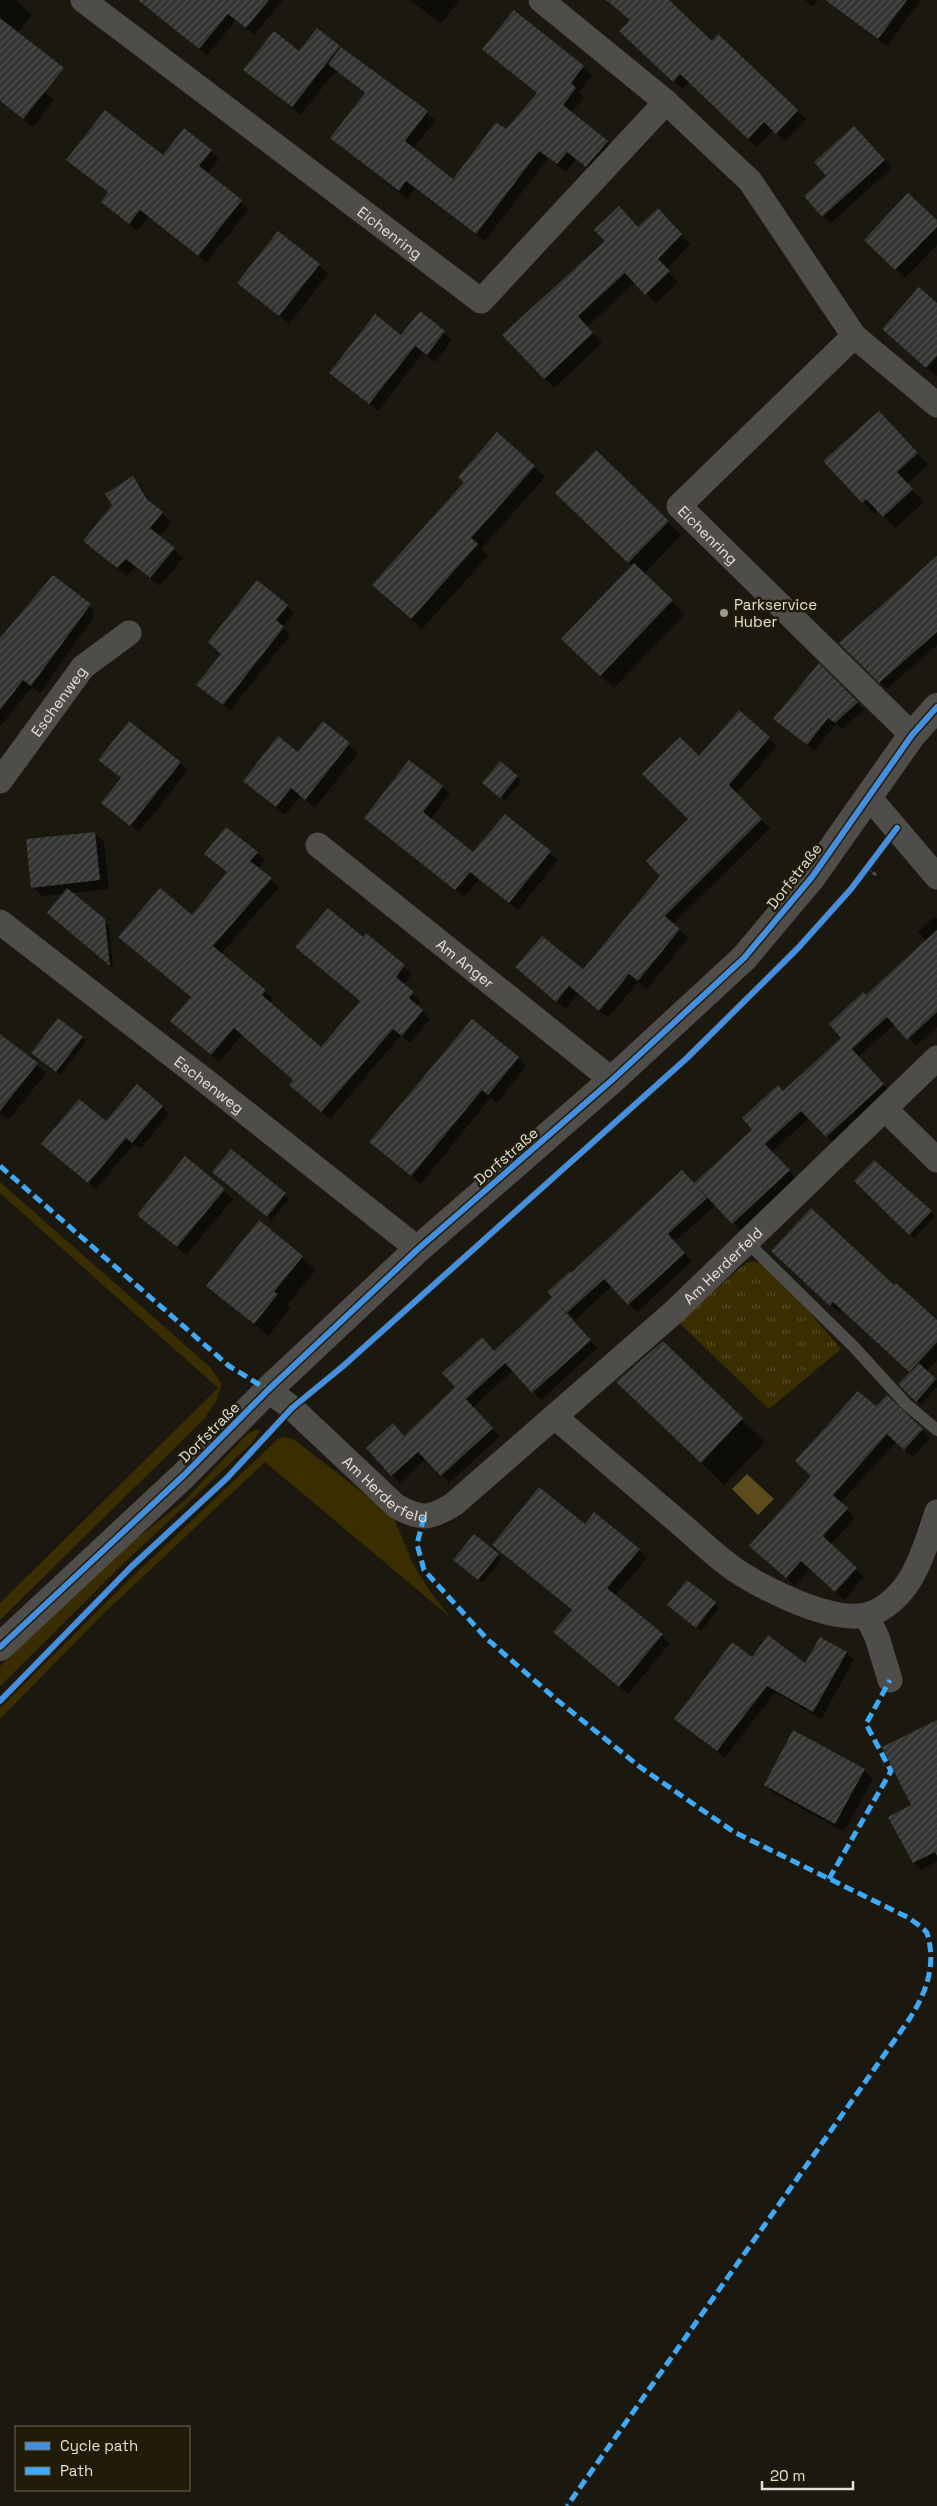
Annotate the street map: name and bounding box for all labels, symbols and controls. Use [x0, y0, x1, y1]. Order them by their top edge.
street label: Eichenring [354, 202, 426, 263]
street label: Eichenring [674, 501, 742, 568]
place label: Parkservice Huber [734, 595, 817, 631]
marker: Parkservice Huber [718, 607, 730, 619]
street label: Eschenweg [26, 662, 90, 740]
street label: Dorfstraße [762, 839, 826, 913]
street label: Am Anger [433, 934, 499, 992]
street label: Eschenweg [171, 1051, 248, 1117]
street label: Dorfstraße [470, 1123, 542, 1189]
street label: Am Herderfeld [679, 1223, 766, 1308]
street label: Dorfstraße [175, 1398, 243, 1466]
street label: Am Herderfeld [339, 1451, 428, 1526]
legend [15, 2426, 190, 2491]
text: Cycle path [60, 2436, 138, 2455]
scale bar [762, 2458, 853, 2490]
text: Path [60, 2461, 93, 2480]
text: 20 m [770, 2466, 805, 2485]

